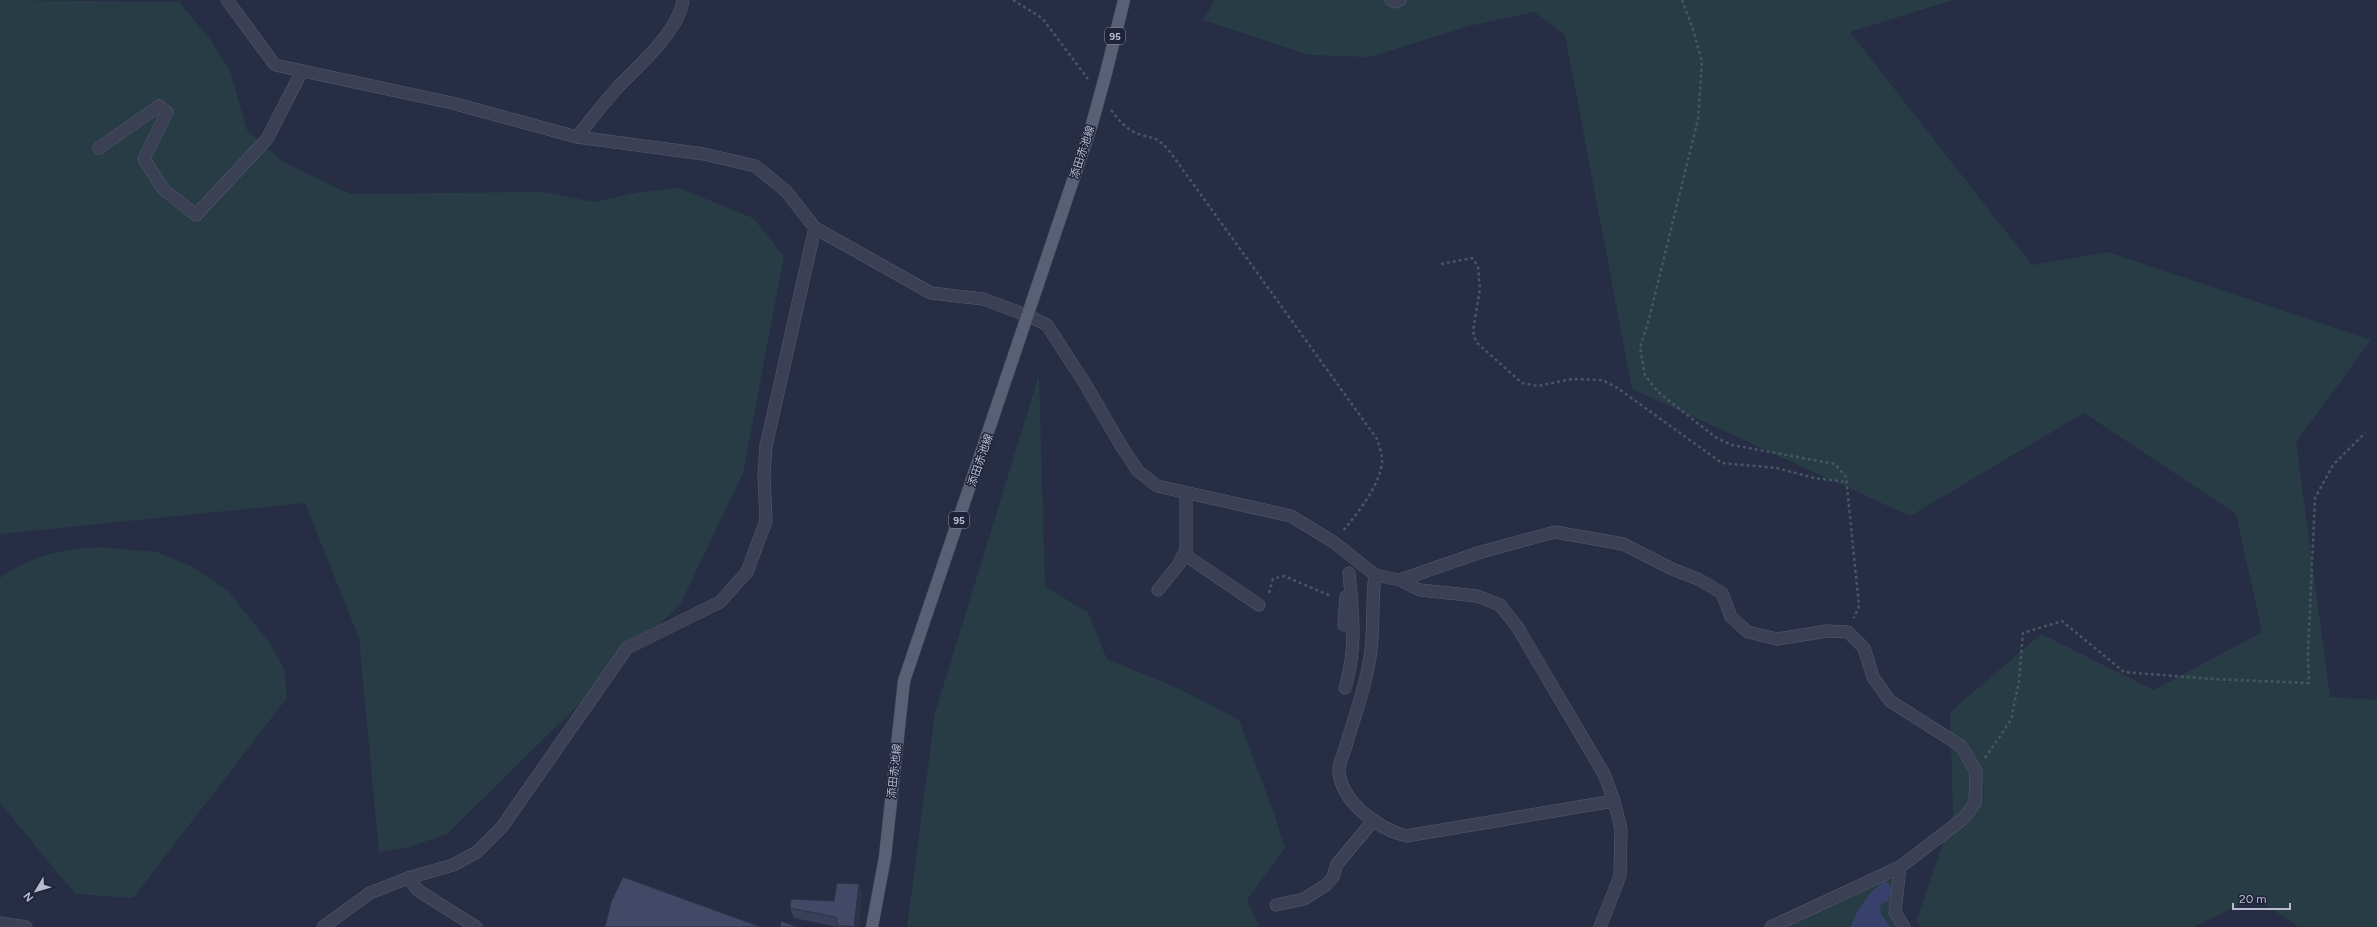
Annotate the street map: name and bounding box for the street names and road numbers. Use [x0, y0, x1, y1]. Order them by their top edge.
road number: 95 [1105, 28, 1125, 44]
street label: 添田赤池線 [1068, 124, 1097, 180]
street label: 添田赤池線 [965, 432, 996, 488]
road number: 95 [949, 512, 969, 528]
street label: 添田赤池線 [885, 743, 904, 799]

